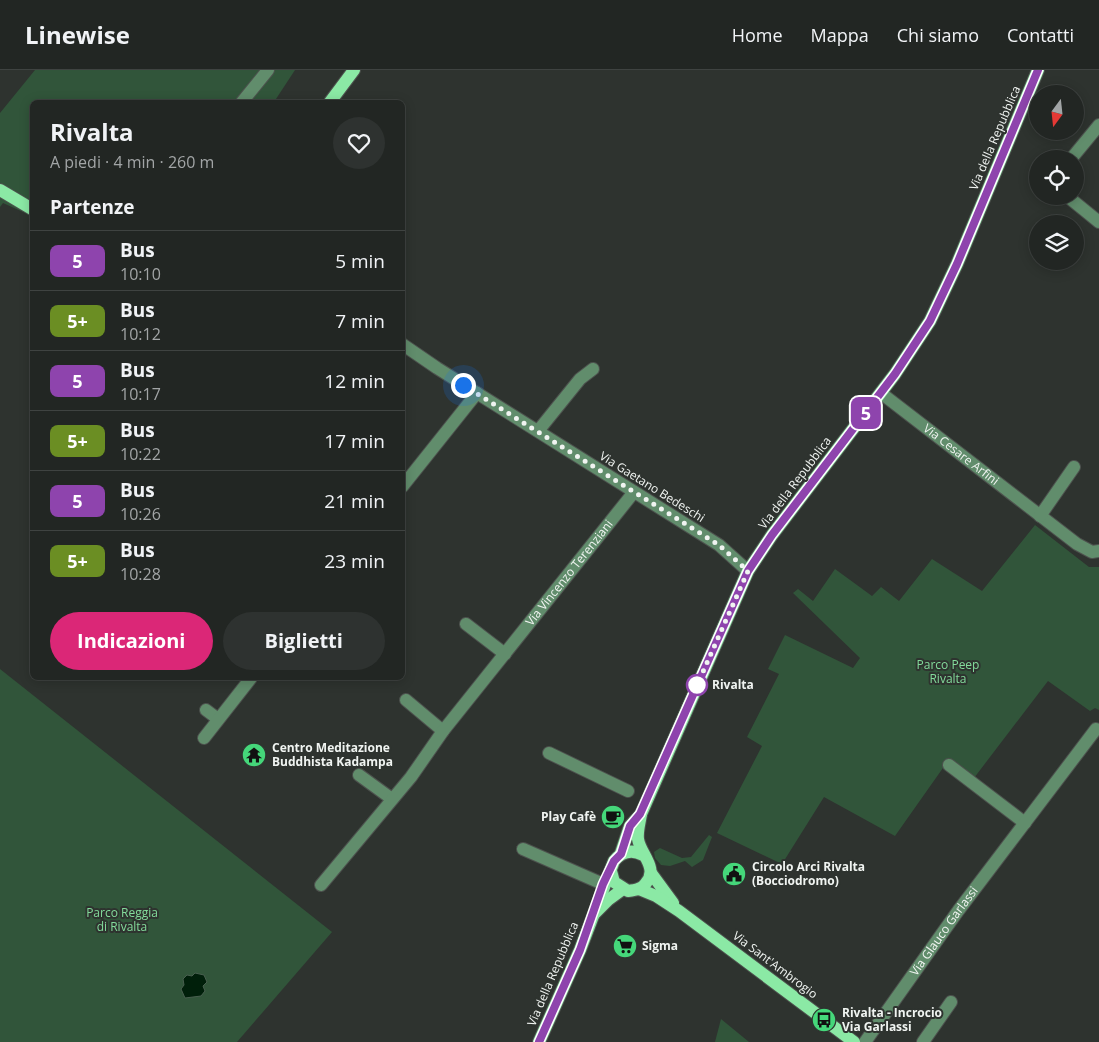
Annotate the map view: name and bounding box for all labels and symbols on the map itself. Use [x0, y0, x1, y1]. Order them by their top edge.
street label: Via della Repubblica [965, 83, 1024, 193]
north arrow [1029, 85, 1084, 140]
your location [451, 373, 476, 398]
line badge: 5 [850, 397, 882, 429]
street label: Via Cesare Arfini [920, 420, 1003, 489]
street label: Via della Repubblica [754, 433, 835, 533]
street label: Via Gaetano Bedeschi [596, 447, 708, 526]
street label: Via Vincenzo Terenziani [521, 516, 617, 629]
park label: Parco Peep Rivalta [917, 656, 979, 687]
marker: Rivalta [686, 674, 708, 696]
place label: Rivalta [712, 676, 754, 693]
place label: Centro Meditazione Buddhista Kadampa [272, 739, 393, 770]
temple icon: Centro Meditazione Buddhista Kadampa [241, 742, 267, 768]
cafe icon: Play Cafè [600, 804, 626, 830]
place label: Play Cafè [541, 808, 596, 825]
place label: Circolo Arci Rivalta (Bocciodromo) [752, 858, 865, 889]
public building icon: Circolo Arci Rivalta (Bocciodromo) [721, 861, 747, 887]
street label: Via Glauco Garlassi [906, 883, 982, 979]
park label: Parco Reggia di Rivalta [86, 904, 158, 935]
street label: Via della Repubblica [523, 919, 582, 1029]
street label: Via Sant'Ambrogio [729, 927, 821, 1002]
supermarket icon: Sigma [612, 933, 638, 959]
place label: Sigma [642, 937, 678, 954]
place label: Rivalta - Incrocio Via Garlassi [842, 1004, 942, 1035]
bus stop icon: Rivalta - Incrocio Via Garlassi [811, 1007, 837, 1033]

